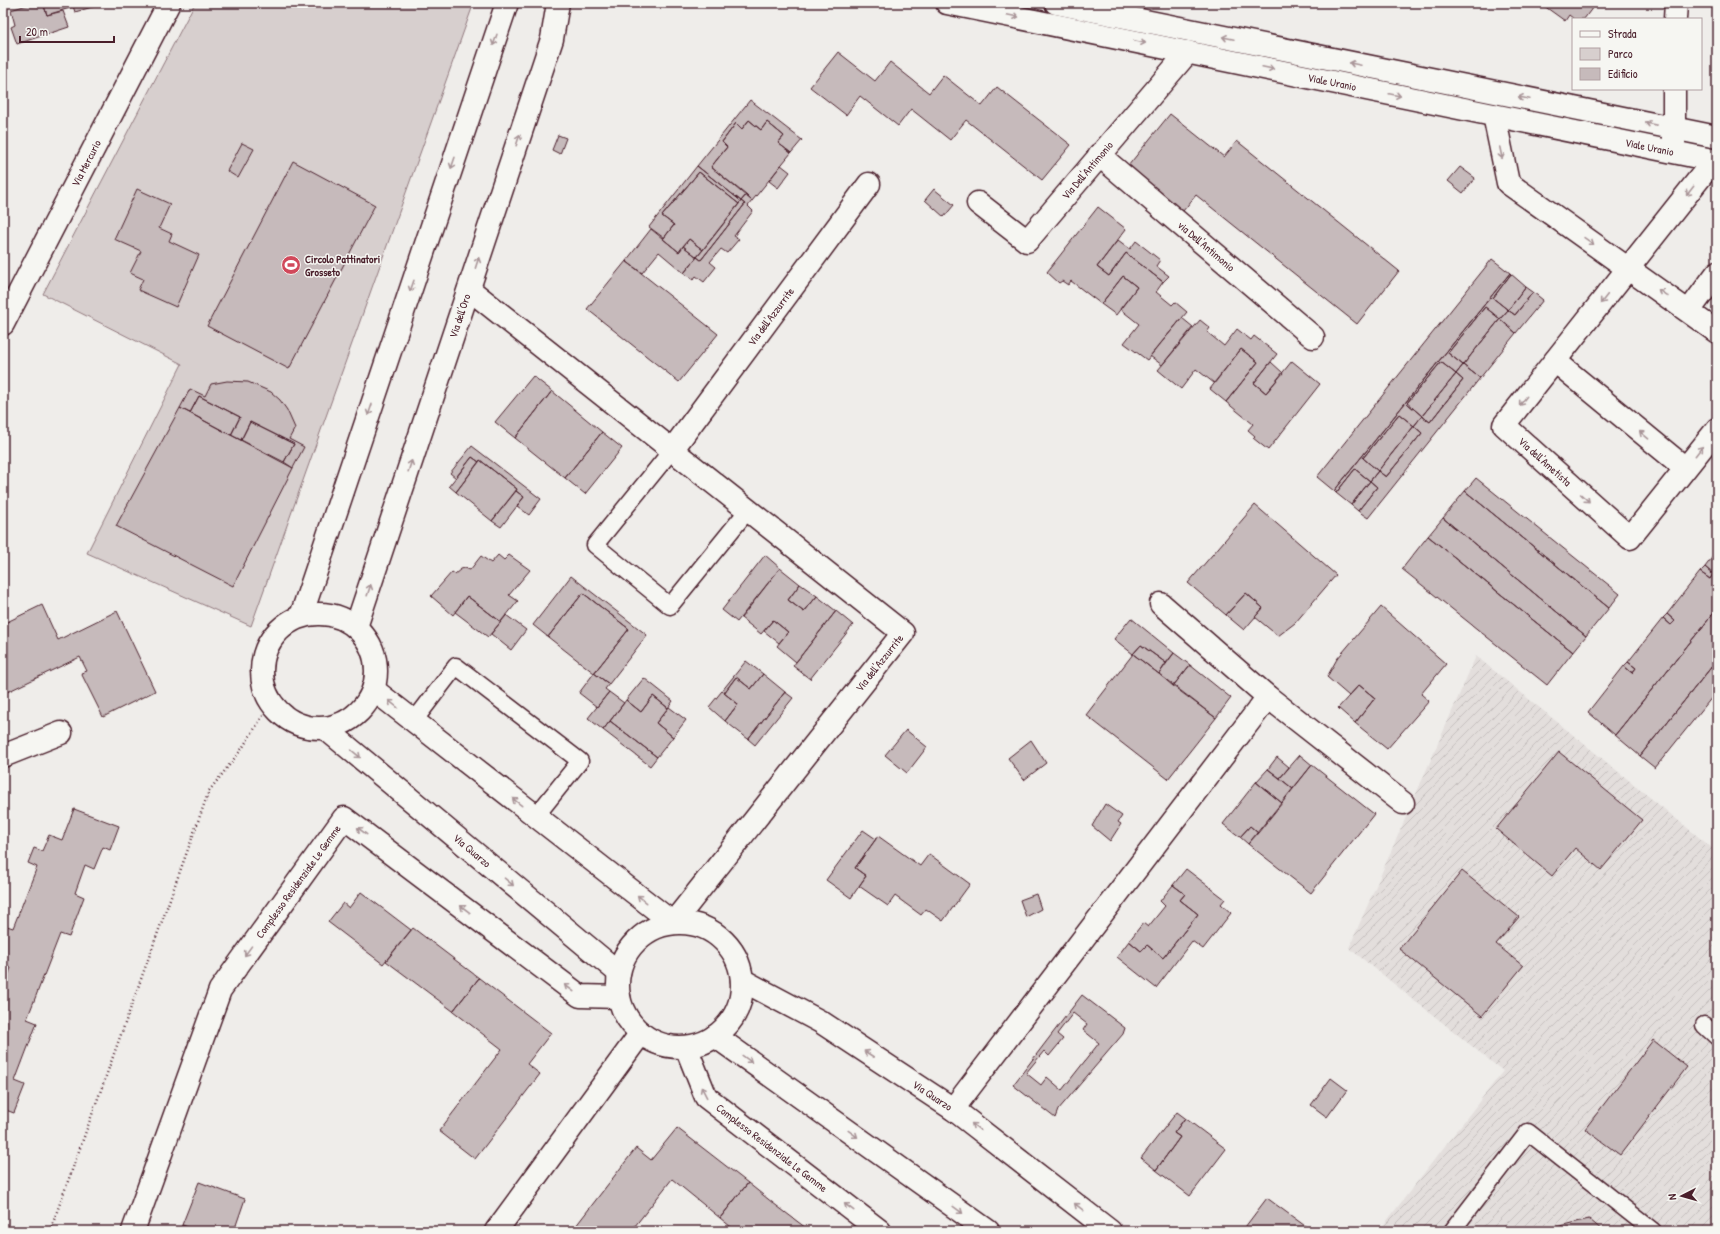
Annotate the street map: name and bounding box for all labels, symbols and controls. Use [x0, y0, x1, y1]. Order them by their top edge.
one-way arrow [1006, 13, 1019, 21]
scale bar [20, 18, 114, 44]
legend [1572, 18, 1702, 90]
text: 20 m [26, 23, 48, 40]
text: Strada [1608, 25, 1637, 42]
one-way arrow [490, 34, 498, 46]
one-way arrow [1222, 34, 1235, 42]
one-way arrow [1134, 39, 1147, 47]
text: Parco [1608, 45, 1633, 62]
one-way arrow [1349, 60, 1362, 68]
one-way arrow [1261, 65, 1274, 73]
text: Edificio [1608, 65, 1638, 82]
street label: Viale Uranio [1306, 70, 1358, 94]
one-way arrow [1388, 91, 1401, 99]
one-way arrow [1518, 94, 1531, 102]
one-way arrow [1645, 120, 1658, 128]
one-way arrow [515, 134, 523, 146]
street label: Viale Uranio [1624, 135, 1675, 159]
street label: Via Mercurio [68, 137, 104, 189]
street label: Via Dell'Antimonio [1059, 138, 1116, 202]
one-way arrow [1498, 146, 1506, 159]
one-way arrow [449, 157, 456, 170]
one-way arrow [1685, 186, 1694, 196]
street label: via Dell'Antimonio [1175, 218, 1238, 275]
one-way arrow [1583, 236, 1594, 245]
place label: Circolo Pattinatori Grosseto [305, 252, 380, 279]
sports icon: Circolo Pattinatori Grosseto [280, 254, 302, 276]
one-way arrow [474, 257, 481, 270]
one-way arrow [407, 280, 415, 292]
street label: Via dell'Azzurrite [745, 284, 797, 349]
one-way arrow [1657, 289, 1668, 297]
street label: Via dell'Oro [446, 291, 474, 340]
one-way arrow [1600, 294, 1608, 305]
one-way arrow [1519, 396, 1528, 407]
one-way arrow [366, 403, 373, 416]
one-way arrow [1639, 430, 1650, 439]
street label: Via dell'Ametista [1515, 434, 1575, 490]
one-way arrow [1695, 445, 1704, 456]
one-way arrow [406, 461, 414, 473]
one-way arrow [1580, 494, 1590, 503]
one-way arrow [365, 584, 373, 596]
street label: Via dell'Azzurrite [852, 631, 907, 694]
one-way arrow [387, 700, 398, 709]
one-way arrow [350, 749, 361, 758]
one-way arrow [511, 797, 522, 806]
street label: Complesso Residenziale Le Gemme [253, 821, 344, 941]
one-way arrow [356, 827, 367, 835]
street label: Via Quarzo [450, 831, 494, 871]
one-way arrow [504, 877, 515, 886]
one-way arrow [636, 894, 647, 903]
one-way arrow [460, 905, 471, 914]
one-way arrow [244, 945, 252, 956]
one-way arrow [563, 984, 574, 992]
one-way arrow [864, 1050, 875, 1058]
one-way arrow [741, 1054, 752, 1063]
street label: Via Quarzo [910, 1077, 956, 1114]
one-way arrow [700, 1086, 707, 1098]
street label: Complesso Residenziale Le Gemme [713, 1100, 831, 1195]
one-way arrow [971, 1123, 982, 1131]
one-way arrow [847, 1130, 858, 1138]
north arrow [1662, 1176, 1702, 1216]
text: N [1665, 1193, 1679, 1201]
one-way arrow [844, 1203, 855, 1212]
one-way arrow [1073, 1203, 1084, 1211]
one-way arrow [953, 1206, 964, 1214]

